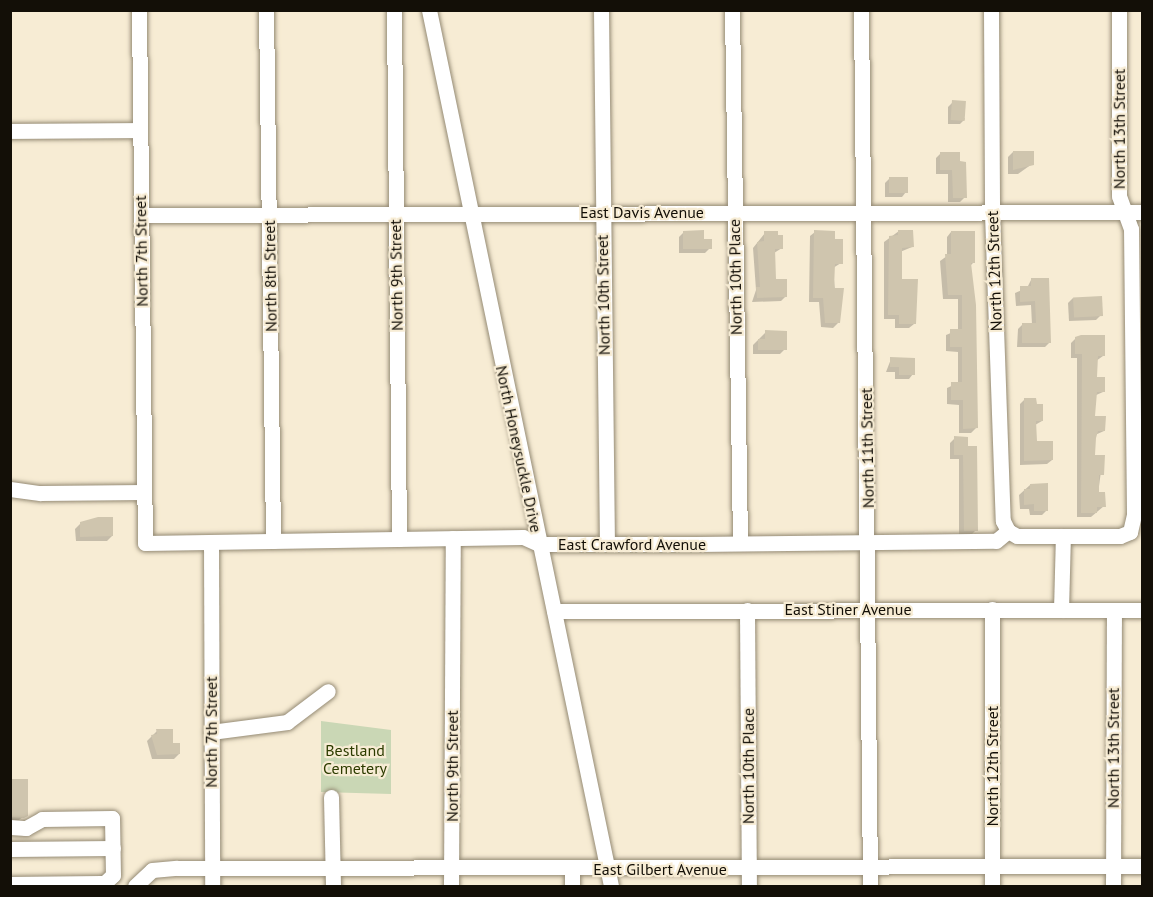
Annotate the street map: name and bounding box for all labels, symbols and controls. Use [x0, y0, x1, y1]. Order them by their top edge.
street label: North 13th Street [1109, 69, 1129, 189]
street label: North 7th Street [130, 195, 152, 307]
street label: East Davis Avenue [580, 202, 704, 222]
street label: North 12th Street [982, 210, 1006, 332]
street label: North 9th Street [385, 219, 407, 331]
street label: North 10th Place [724, 219, 746, 335]
street label: North 8th Street [259, 220, 281, 332]
street label: North 10th Street [592, 235, 614, 355]
street label: North Honeysuckle Drive [492, 364, 546, 534]
street label: North 11th Street [856, 388, 878, 508]
street label: East Crawford Avenue [558, 534, 706, 554]
street label: East Stiner Avenue [784, 599, 912, 619]
street label: North 7th Street [201, 676, 221, 788]
street label: North 13th Street [1103, 688, 1123, 808]
street label: North 12th Street [982, 706, 1002, 826]
street label: North 10th Place [738, 708, 758, 824]
street label: North 9th Street [442, 710, 462, 822]
park label: Bestland Cemetery [323, 740, 387, 778]
street label: East Gilbert Avenue [593, 859, 727, 879]

